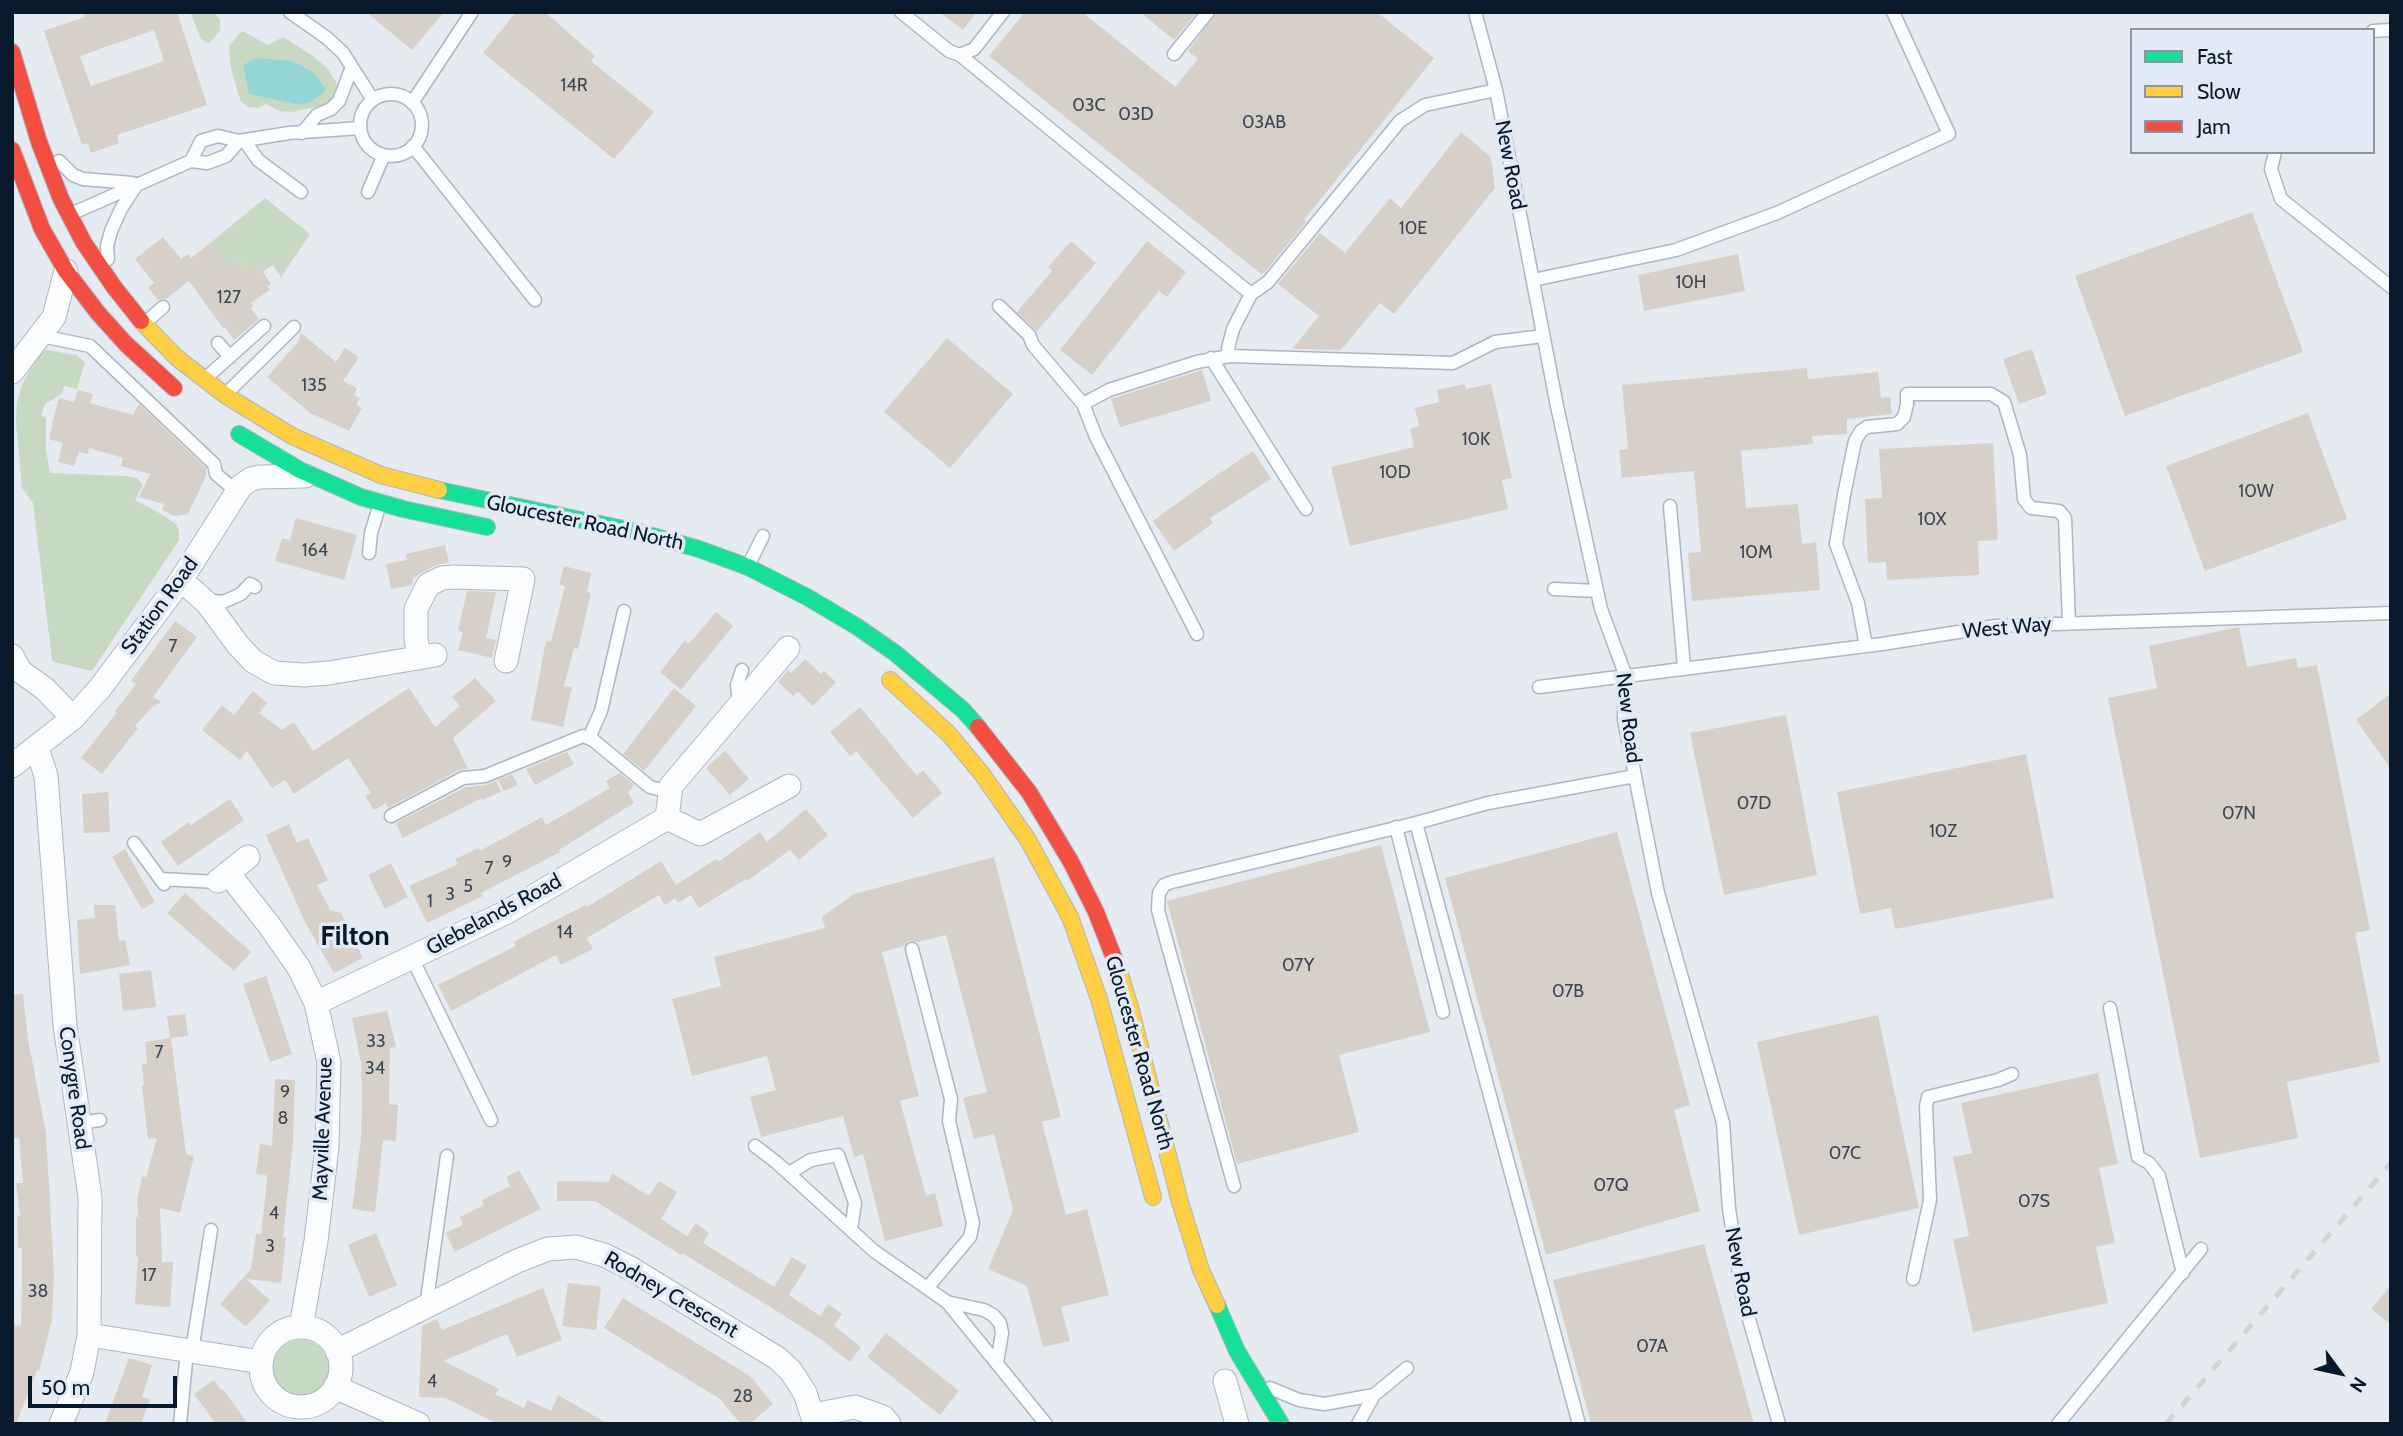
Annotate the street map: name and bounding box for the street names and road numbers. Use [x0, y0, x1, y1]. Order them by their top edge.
street label: New Road [1489, 118, 1531, 212]
street label: Gloucester Road North [484, 490, 686, 556]
street label: Station Road [116, 552, 204, 660]
street label: West Way [1961, 612, 2053, 644]
street label: New Road [1610, 671, 1646, 765]
street label: Glebelands Road [422, 869, 566, 961]
street label: Gloucester Road North [1099, 953, 1179, 1153]
street label: Conygre Road [53, 1025, 95, 1151]
street label: Mayville Avenue [308, 1057, 338, 1201]
street label: New Road [1719, 1225, 1761, 1319]
street label: Rodney Crescent [600, 1246, 742, 1344]

